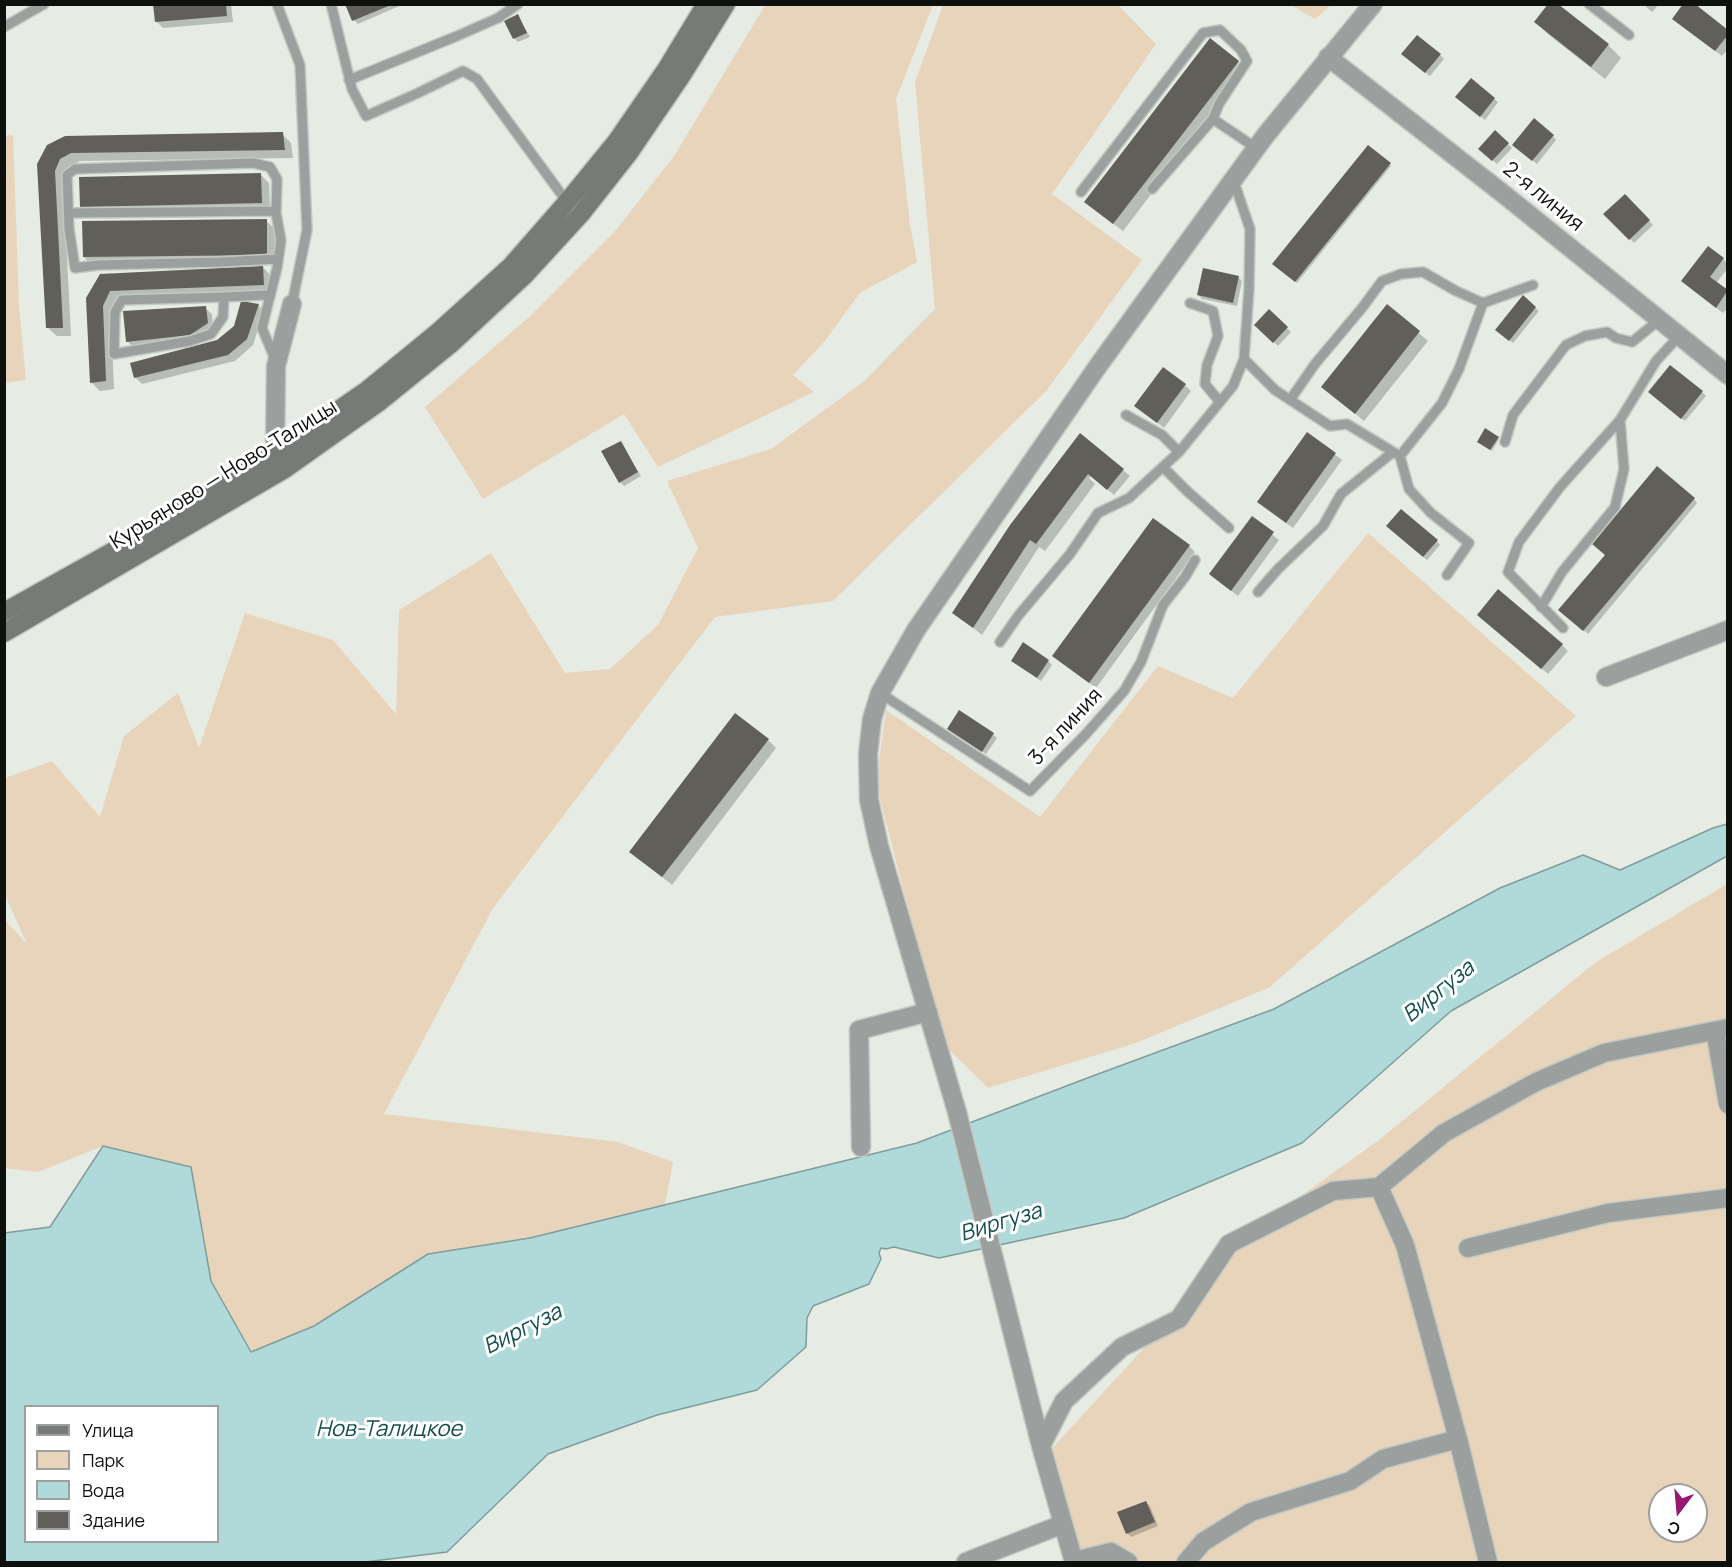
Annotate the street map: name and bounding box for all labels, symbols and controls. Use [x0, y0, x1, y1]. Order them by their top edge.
street label: 2-я линия [1498, 157, 1588, 237]
street label: Курьяново — Ново-Талицы [106, 395, 342, 555]
street label: 3-я линия [1024, 683, 1108, 771]
water label: Виргуза [1398, 955, 1480, 1029]
water label: Виргуза [957, 1198, 1045, 1248]
water label: Виргуза [480, 1299, 566, 1361]
legend [24, 1405, 219, 1543]
water label: Нов-Талицкое [316, 1417, 462, 1443]
text: Улица [82, 1418, 134, 1442]
text: Парк [82, 1448, 124, 1472]
text: Вода [82, 1478, 124, 1502]
north arrow [1648, 1483, 1708, 1543]
text: Здание [82, 1508, 145, 1532]
text: С [1665, 1516, 1682, 1541]

